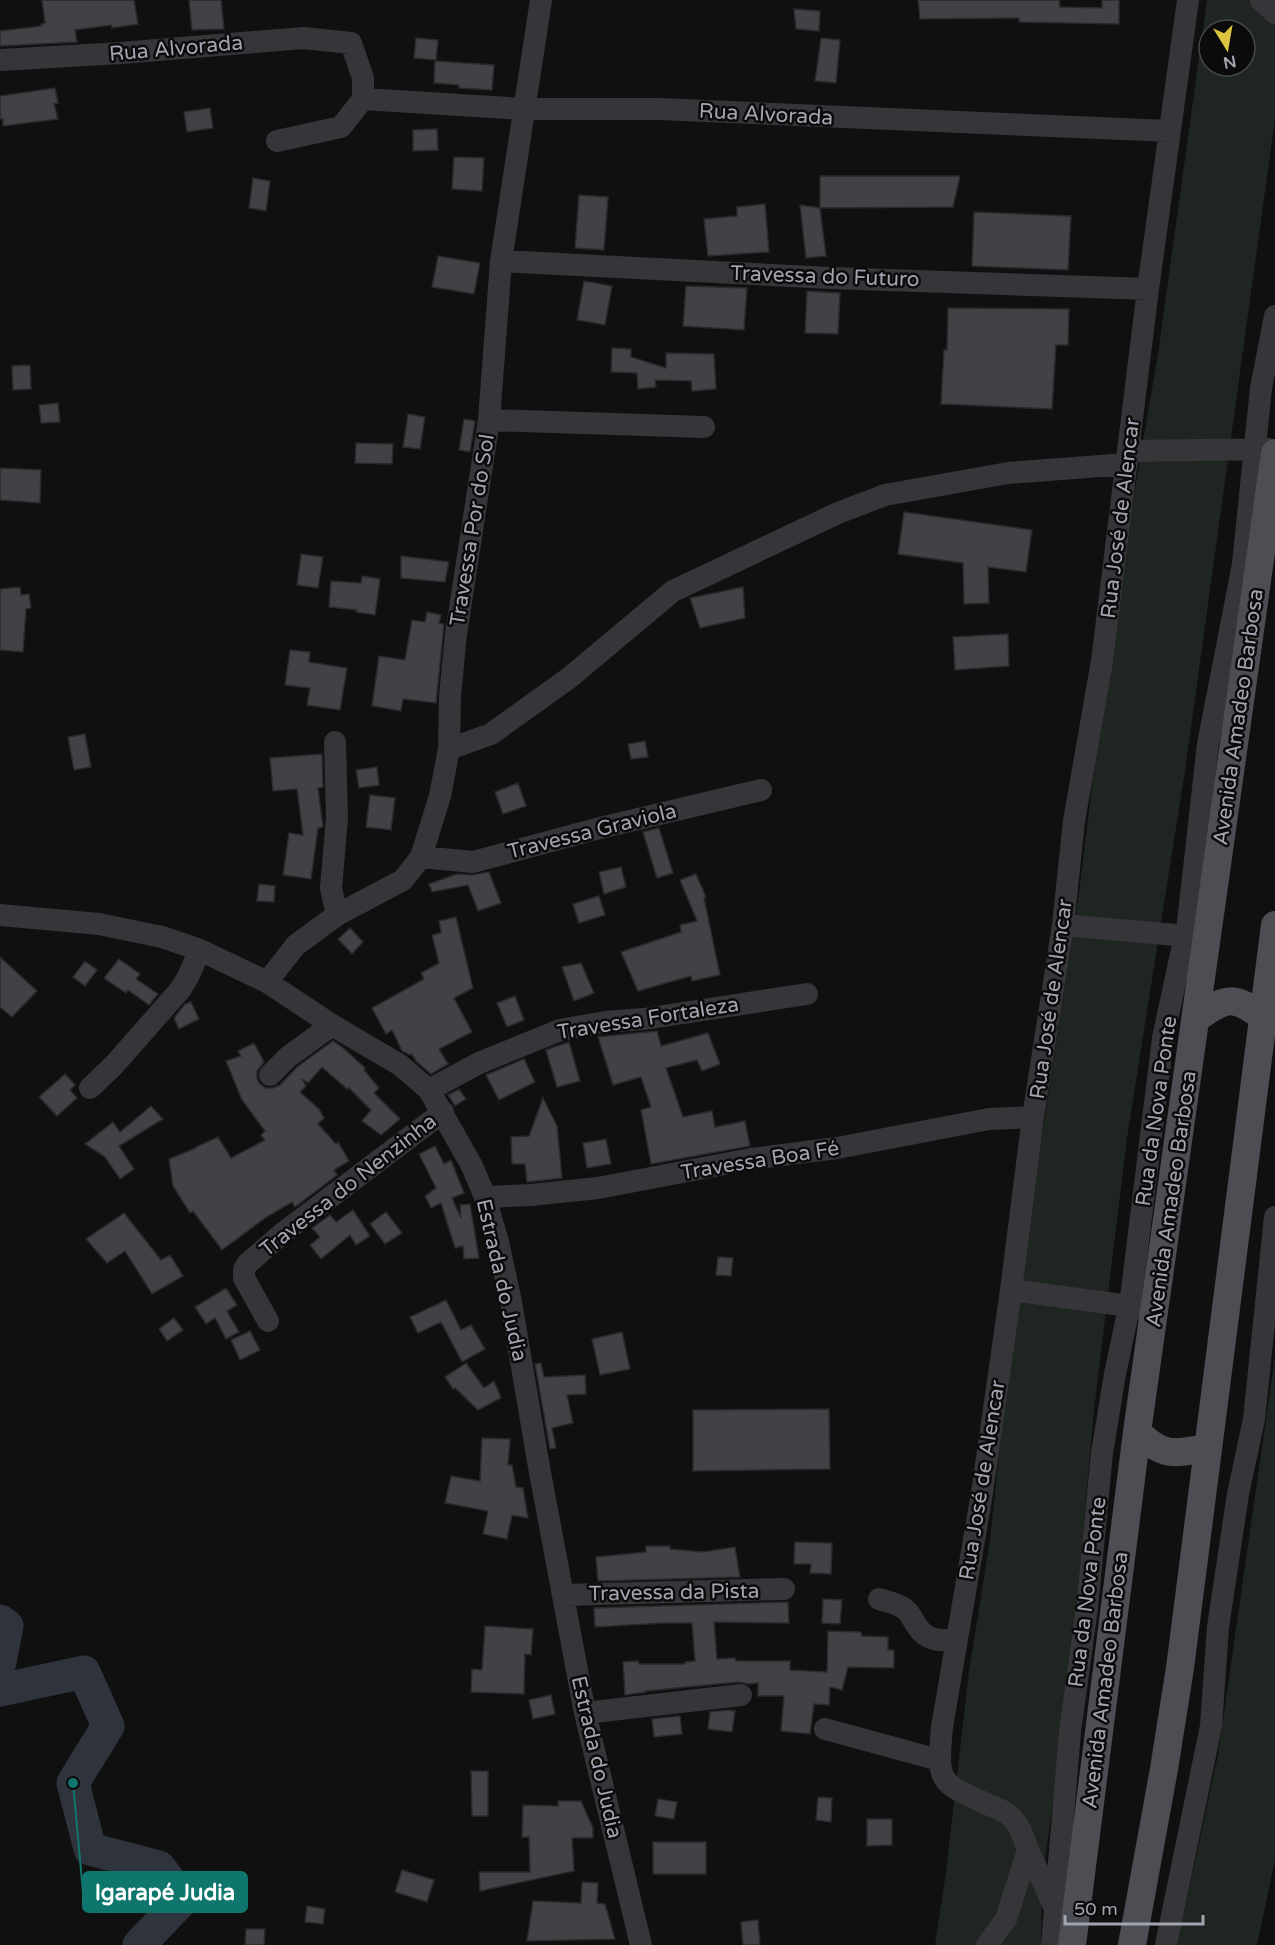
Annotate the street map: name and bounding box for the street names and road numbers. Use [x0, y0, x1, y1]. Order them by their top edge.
street label: Rua Alvorada [108, 30, 244, 67]
street label: Rua Alvorada [698, 98, 834, 130]
street label: Travessa do Futuro [730, 261, 920, 292]
street label: Rua José de Alencar [1096, 416, 1145, 620]
street label: Travessa Por do Sol [445, 432, 500, 628]
street label: Avenida Amadeo Barbosa [1208, 587, 1269, 847]
street label: Travessa Graviola [505, 798, 679, 865]
street label: Rua José de Alencar [1025, 897, 1078, 1101]
street label: Travessa Fortaleza [556, 992, 741, 1045]
street label: Rua da Nova Ponte [1131, 1014, 1182, 1208]
street label: Avenida Amadeo Barbosa [1141, 1069, 1202, 1329]
street label: Travessa do Nenzinha [255, 1109, 442, 1262]
street label: Travessa Boa Fé [679, 1136, 841, 1185]
street label: Estrada do Judia [471, 1196, 532, 1364]
street label: Rua José de Alencar [954, 1378, 1011, 1582]
street label: Rua da Nova Ponte [1063, 1495, 1112, 1689]
street label: Avenida Amadeo Barbosa [1077, 1550, 1134, 1810]
street label: Travessa da Pista [588, 1579, 760, 1606]
street label: Estrada do Judia [566, 1673, 627, 1841]

